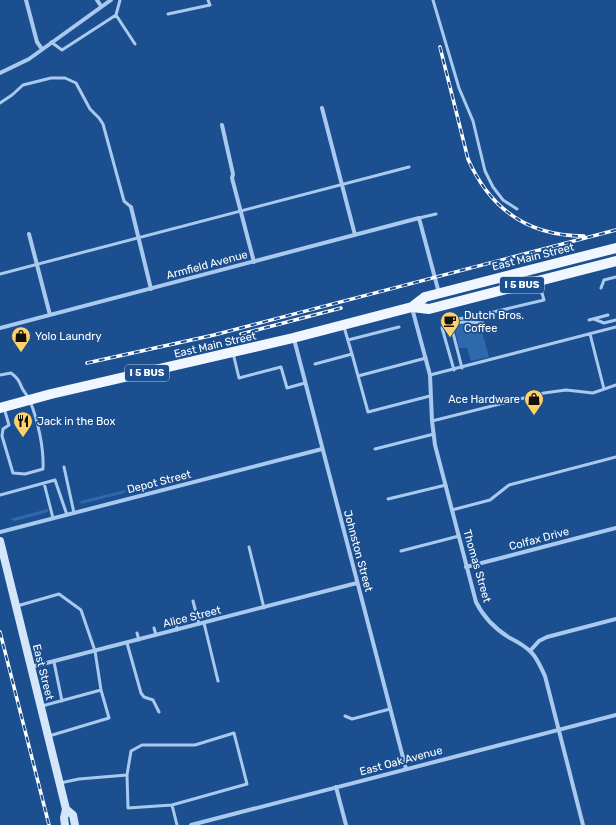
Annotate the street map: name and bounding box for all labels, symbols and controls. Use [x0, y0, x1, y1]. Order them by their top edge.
street label: East Main Street [491, 240, 576, 273]
street label: Armfield Avenue [165, 248, 249, 282]
road number: I 5 BUS [500, 277, 544, 293]
place label: Dutch Bros. Coffee [464, 309, 524, 335]
cafe icon: Dutch Bros. Coffee [439, 310, 461, 338]
shop icon: Yolo Laundry [10, 325, 32, 353]
street label: East Main Street [173, 329, 258, 361]
place label: Yolo Laundry [35, 330, 102, 343]
road number: I 5 BUS [125, 365, 169, 381]
shop icon: Ace Hardware [523, 388, 545, 416]
place label: Ace Hardware [448, 393, 520, 406]
restaurant icon: Jack in the Box [12, 410, 34, 438]
place label: Jack in the Box [37, 415, 115, 428]
street label: Depot Street [126, 468, 193, 496]
street label: Johnston Street [341, 509, 375, 594]
street label: Colfax Drive [508, 525, 570, 553]
street label: Thomas Street [460, 528, 494, 605]
street label: Alice Street [162, 603, 223, 630]
street label: East Street [30, 643, 56, 702]
street label: East Oak Avenue [358, 744, 444, 778]

